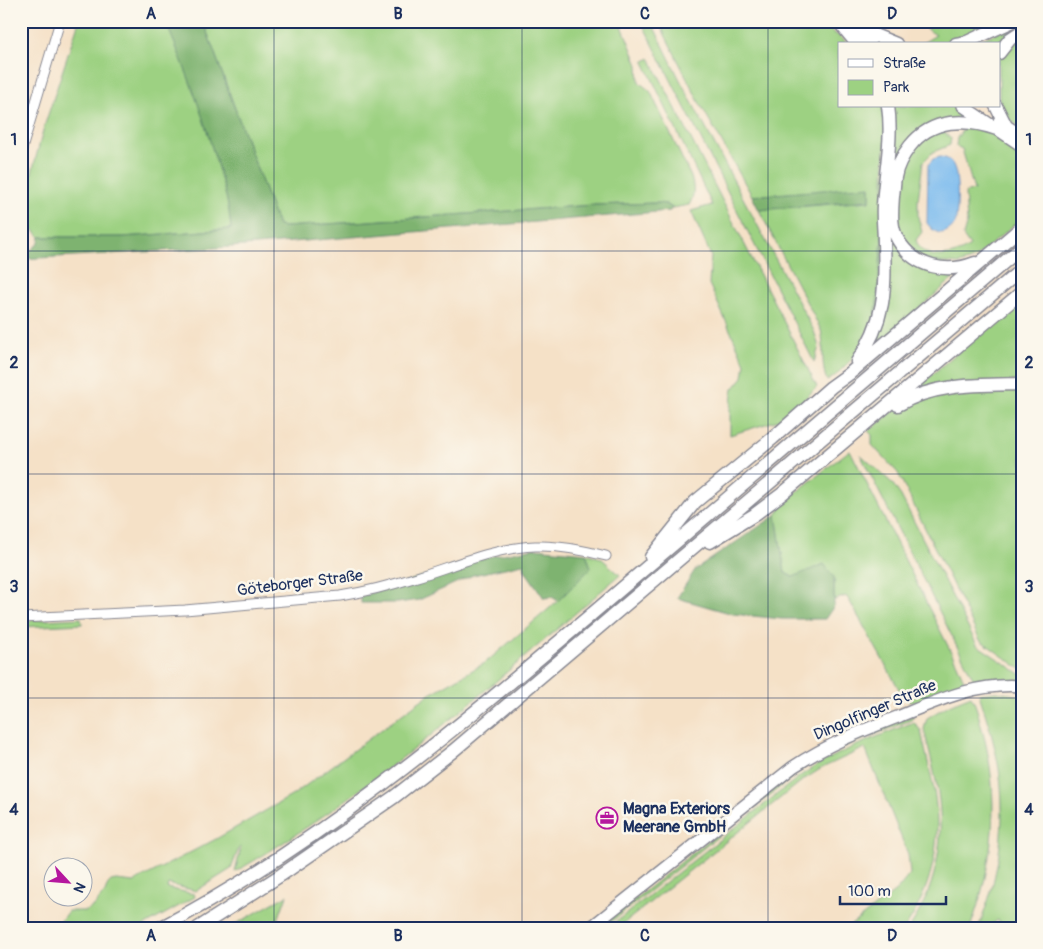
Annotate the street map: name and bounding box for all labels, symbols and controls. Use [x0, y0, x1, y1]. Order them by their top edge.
text: A [146, 4, 157, 24]
text: B [393, 4, 403, 24]
text: C [640, 4, 650, 24]
text: D [887, 4, 897, 24]
legend [838, 42, 1000, 108]
text: Straße [883, 54, 926, 73]
text: Park [883, 78, 910, 97]
text: 1 [11, 130, 17, 150]
text: 1 [1026, 130, 1032, 150]
text: 2 [10, 353, 19, 373]
text: 2 [1025, 353, 1034, 373]
street label: Göteborger Straße [236, 565, 364, 601]
text: 3 [10, 577, 19, 597]
text: 3 [1025, 577, 1034, 597]
street label: Dingolfinger Straße [811, 675, 939, 745]
place label: Magna Exteriors Meerane GmbH [623, 799, 731, 837]
text: 4 [9, 800, 19, 820]
text: 4 [1024, 800, 1034, 820]
office icon: Magna Exteriors Meerane GmbH [595, 806, 619, 830]
north arrow [42, 856, 92, 906]
scale bar [840, 874, 947, 906]
text: N [70, 879, 89, 895]
text: 100 m [848, 882, 891, 901]
text: A [146, 926, 157, 946]
text: B [393, 926, 403, 946]
text: C [640, 926, 650, 946]
text: D [887, 926, 897, 946]

